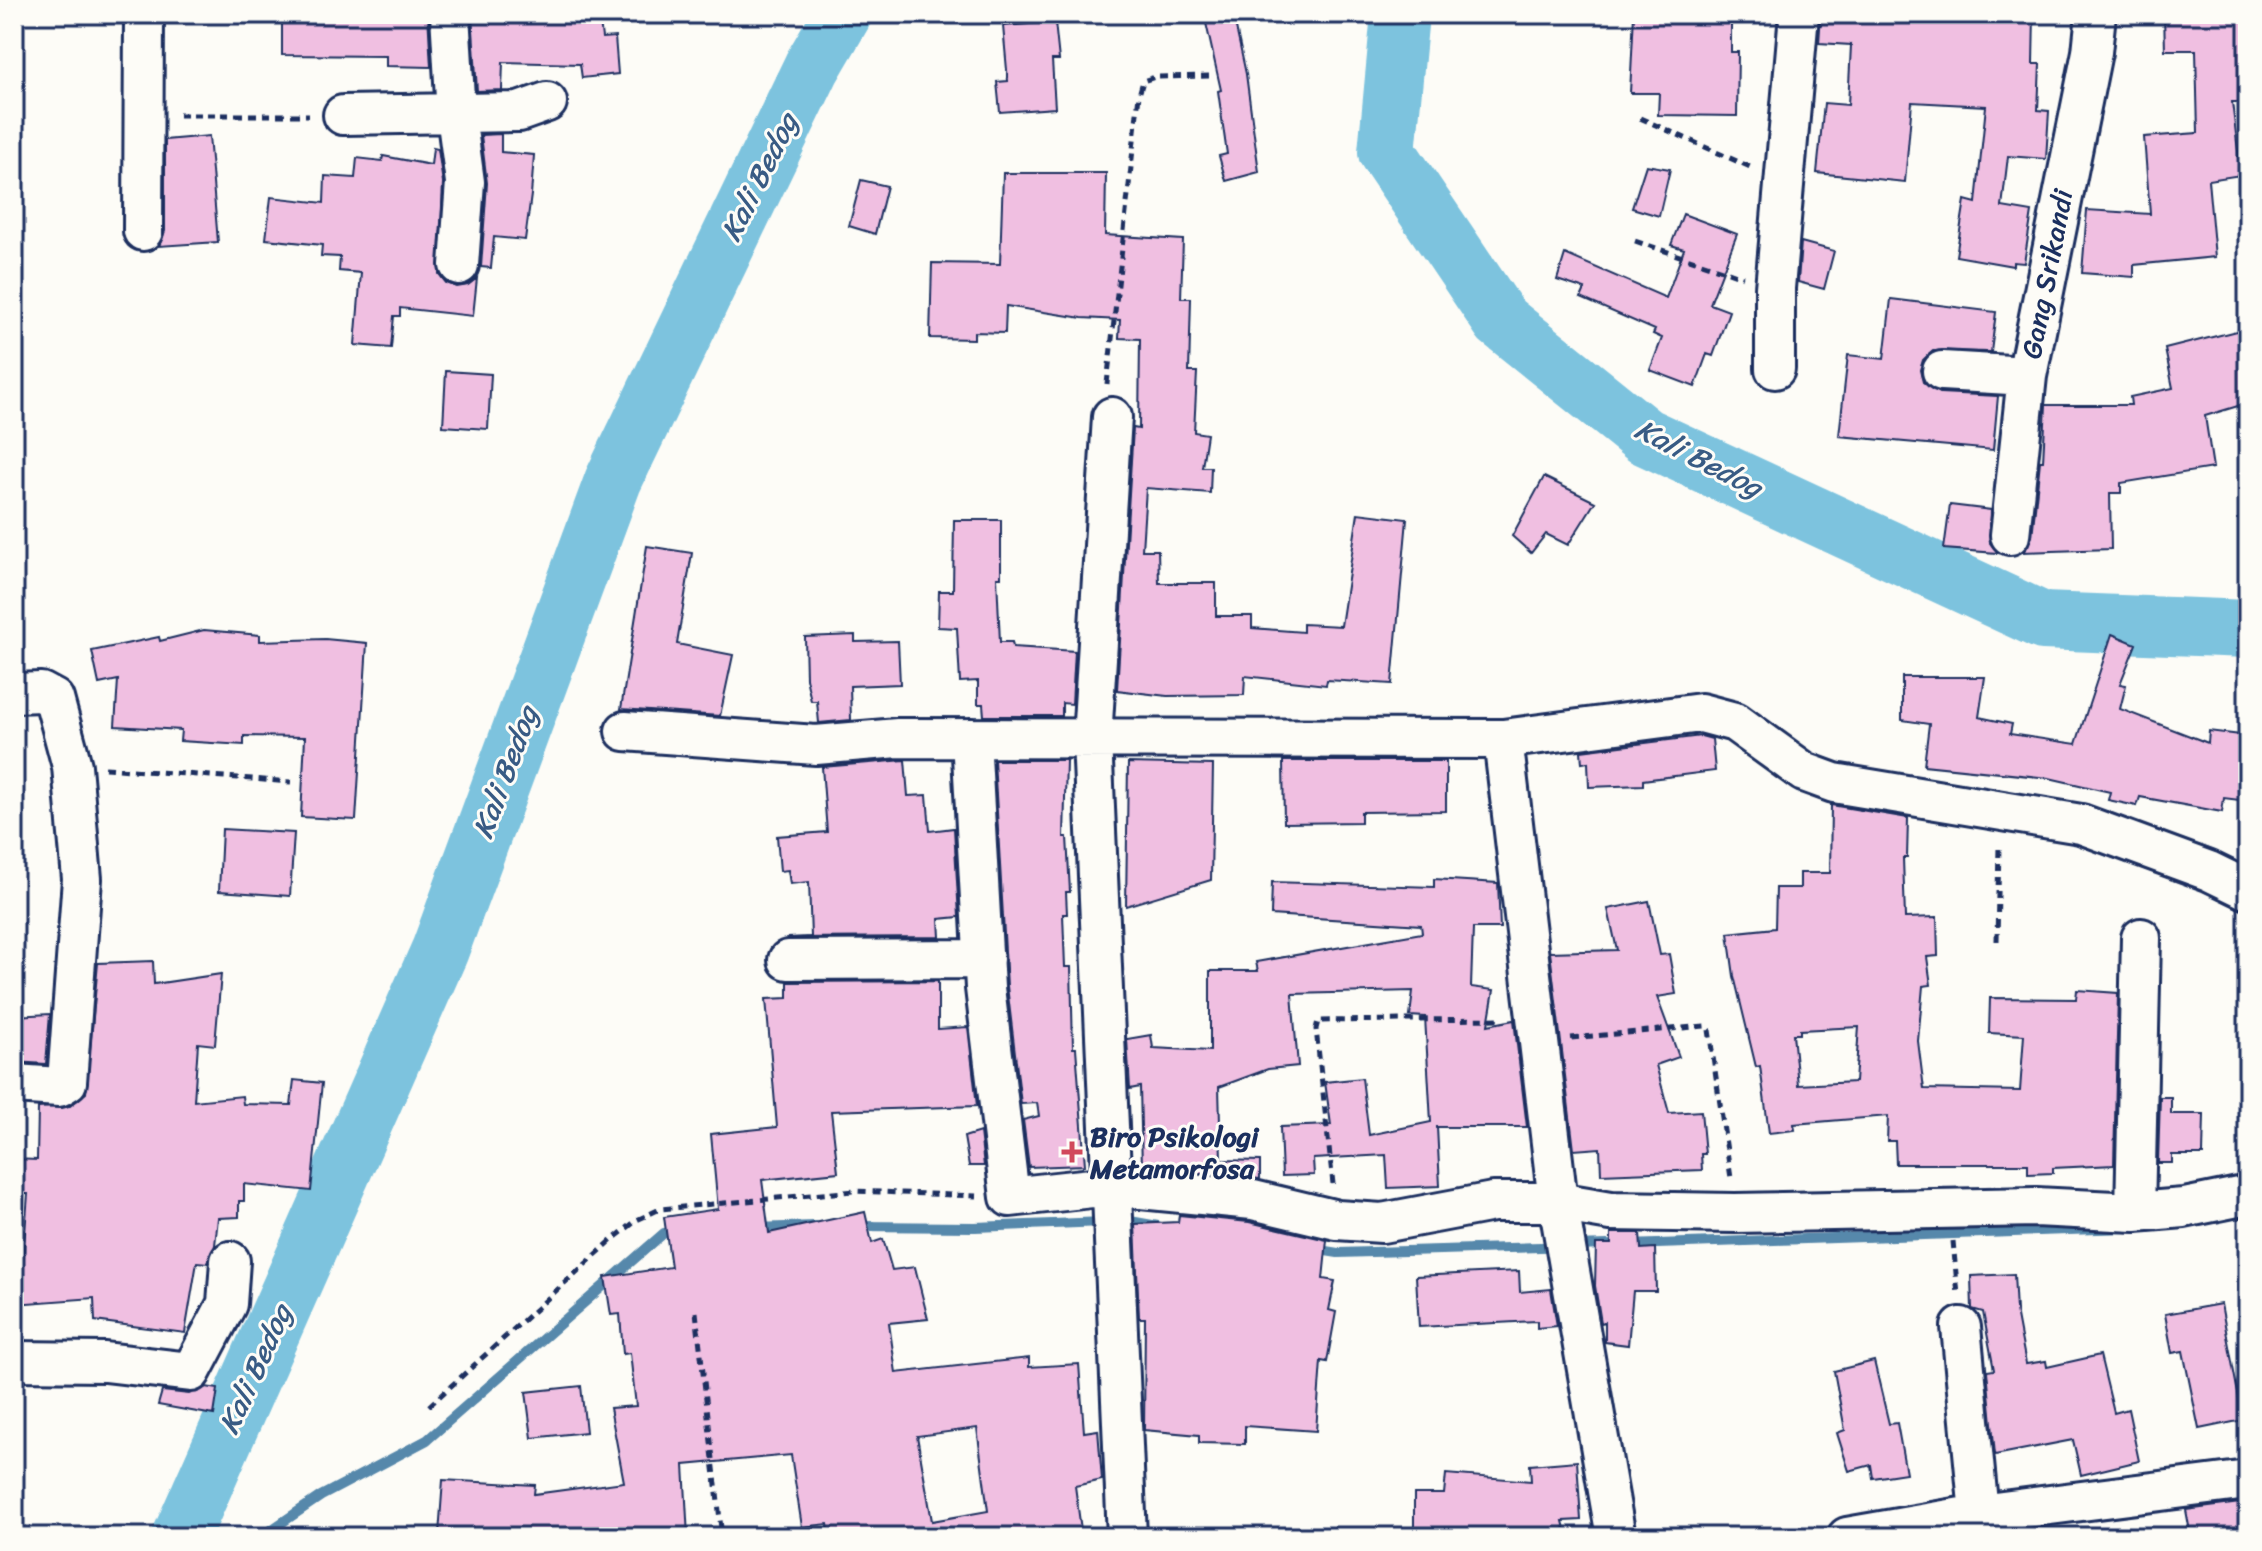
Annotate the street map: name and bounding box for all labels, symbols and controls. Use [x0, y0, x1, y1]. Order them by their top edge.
water label: Kali Bedog [705, 101, 815, 251]
street label: Gang Srikandi [2007, 184, 2088, 363]
water label: Kali Bedog [1625, 403, 1775, 515]
water label: Kali Bedog [456, 695, 555, 846]
place label: Biro Psikologi Metamorfosa [1089, 1112, 1260, 1193]
marker: Biro Psikologi Metamorfosa [1061, 1141, 1083, 1163]
water label: Kali Bedog [202, 1292, 309, 1443]

